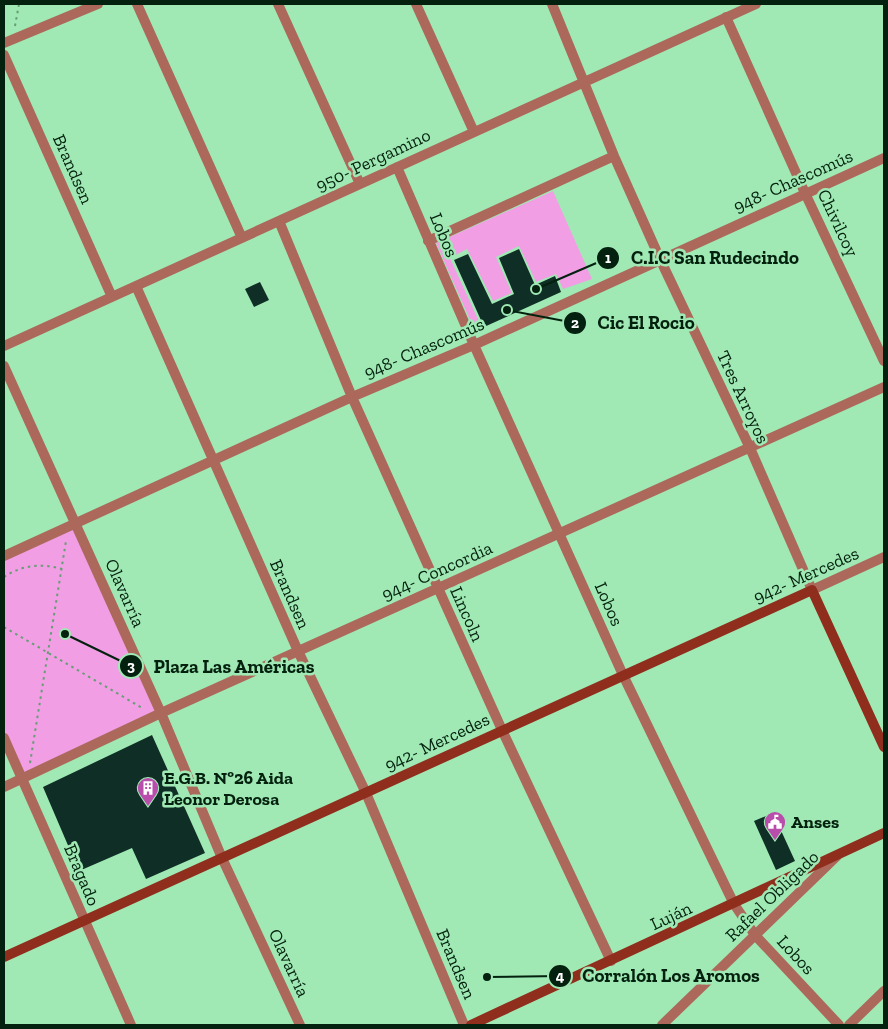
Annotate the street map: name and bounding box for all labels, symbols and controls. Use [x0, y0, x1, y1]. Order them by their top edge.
street label: 950- Pergamino [312, 124, 434, 196]
street label: Brandsen [48, 131, 98, 208]
street label: 948- Chascomús [730, 145, 856, 217]
street label: Chivilcoy [813, 186, 864, 261]
street label: Lobos [425, 210, 463, 260]
callout: C.I.C San Rudecindo [596, 241, 809, 275]
text: C.I.C San Rudecindo [631, 246, 799, 269]
text: 1 [605, 249, 611, 267]
callout: Cic El Rocio [562, 306, 704, 340]
text: Cic El Rocio [597, 311, 695, 334]
street label: 948- Chascomús [360, 313, 488, 383]
text: 2 [571, 314, 579, 332]
street label: Tres Arroyos [712, 347, 774, 447]
street label: 944- Concordia [378, 537, 496, 605]
street label: 942- Mercedes [750, 542, 862, 608]
street label: Olavarría [100, 555, 150, 631]
street label: Brandsen [265, 556, 315, 633]
street label: Lobos [590, 579, 628, 629]
street label: Lincoln [445, 583, 489, 646]
callout: Plaza Las Américas [119, 649, 325, 683]
text: Plaza Las Américas [154, 655, 315, 678]
text: 3 [127, 657, 135, 675]
street label: 942- Mercedes [381, 708, 493, 776]
place label: E.G.B. Nº26 Aida Leonor Derosa [164, 767, 293, 810]
building icon: E.G.B. Nº26 Aida Leonor Derosa [136, 776, 160, 807]
public building icon: Anses [763, 810, 787, 841]
place label: Anses [791, 811, 839, 833]
street label: Bragado [59, 841, 105, 909]
street label: Rafael Obligado [721, 846, 823, 946]
street label: Luján [647, 897, 696, 935]
street label: Olavarría [264, 925, 314, 1001]
street label: Brandsen [431, 926, 481, 1003]
street label: Lobos [772, 931, 820, 979]
callout: Corralón Los Aromos [547, 959, 770, 993]
text: Corralón Los Aromos [582, 964, 760, 987]
text: 4 [556, 967, 565, 985]

